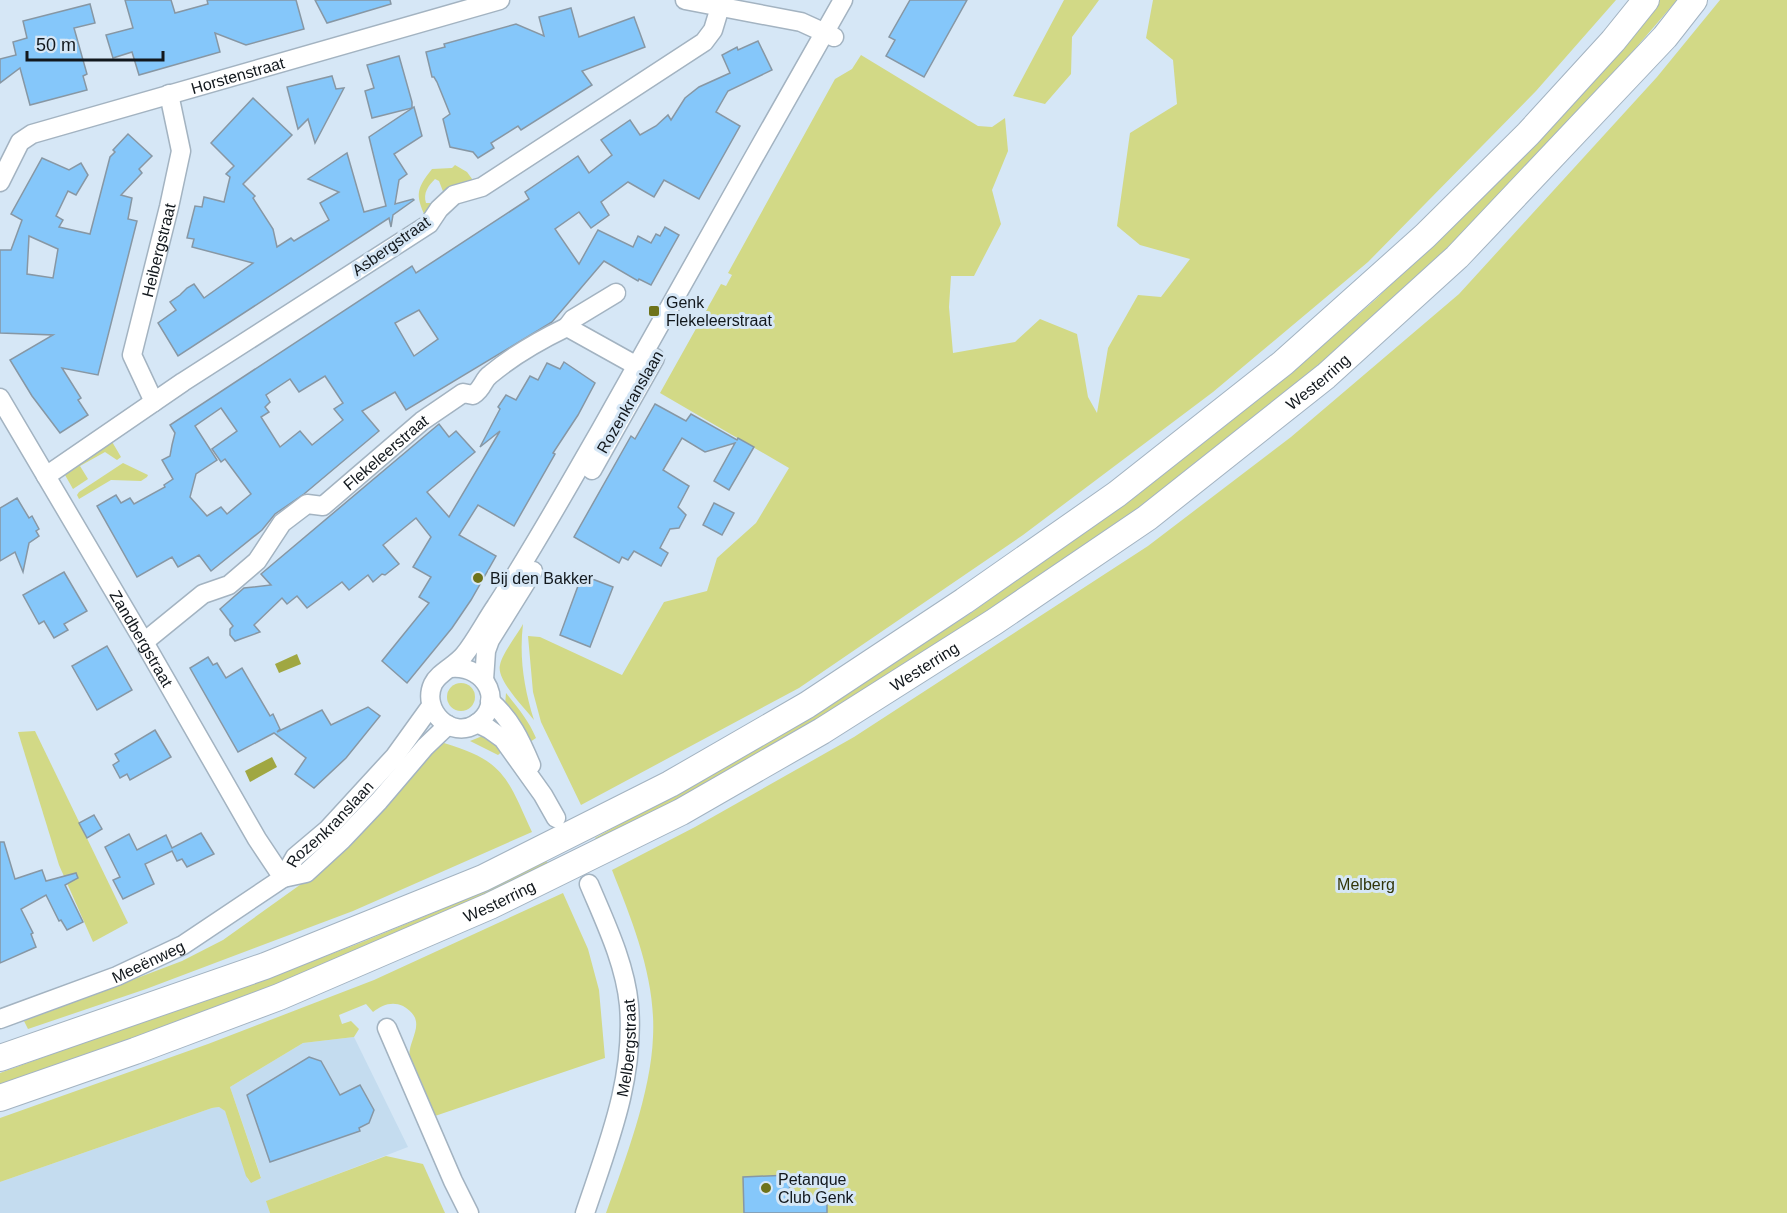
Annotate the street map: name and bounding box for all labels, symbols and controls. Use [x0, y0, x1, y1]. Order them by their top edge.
scale bar [27, 24, 164, 62]
text: 50 m [36, 35, 76, 55]
street label: Horstenstraat [189, 54, 287, 97]
street label: Heibergstraat [138, 201, 178, 299]
street label: Asbergstraat [349, 213, 433, 279]
place label: Genk Flekeleerstraat [666, 294, 772, 329]
marker: Genk Flekeleerstraat [647, 304, 661, 318]
street label: Rozenkranslaan [594, 348, 666, 456]
street label: Westerring [1283, 351, 1353, 413]
street label: Flekeleerstraat [340, 411, 431, 493]
place label: Bij den Bakker [490, 570, 594, 587]
marker: Bij den Bakker [471, 571, 485, 585]
street label: Zandbergstraat [107, 587, 177, 690]
street label: Westerring [887, 638, 961, 694]
street label: Rozenkranslaan [283, 777, 376, 870]
park label: Melberg [1337, 876, 1395, 893]
street label: Westerring [461, 877, 538, 925]
street label: Meeënweg [109, 937, 187, 986]
street label: Melbergstraat [613, 998, 638, 1098]
place label: Petanque Club Genk [778, 1171, 855, 1206]
marker: Petanque Club Genk [759, 1181, 773, 1195]

